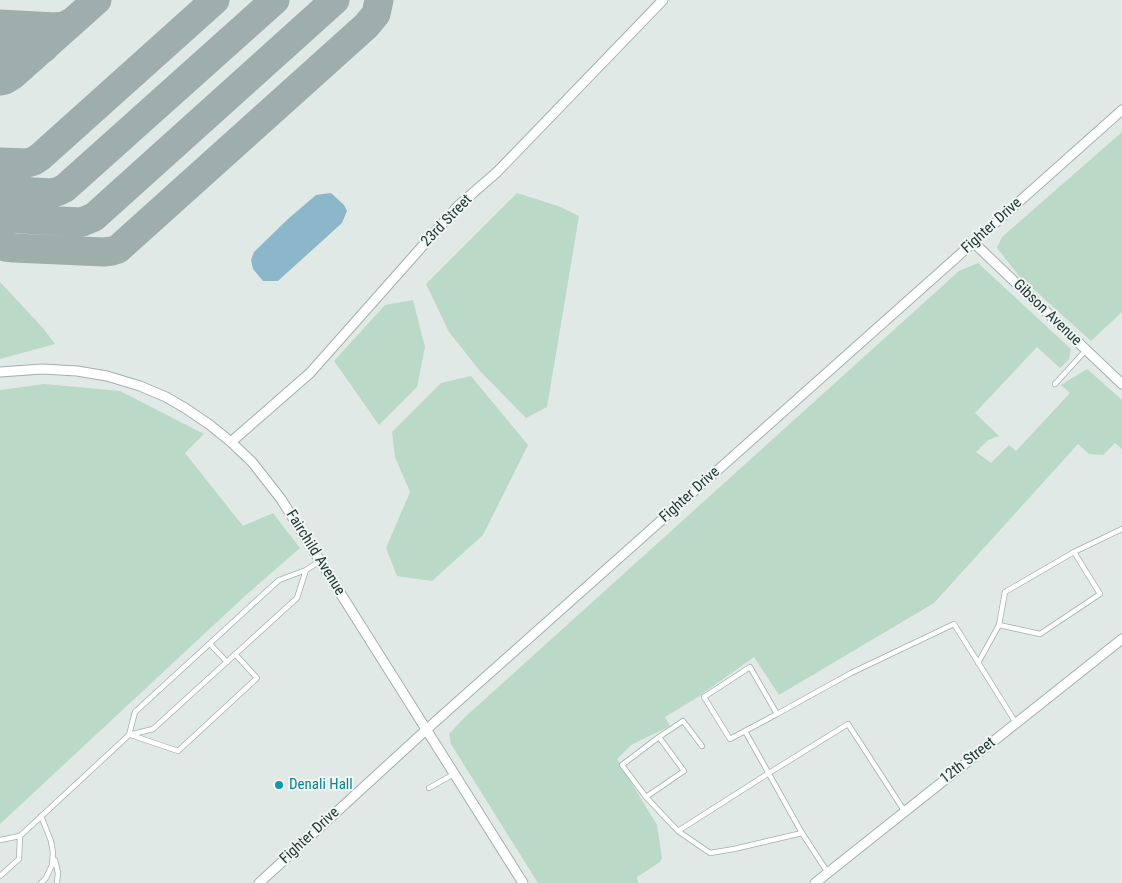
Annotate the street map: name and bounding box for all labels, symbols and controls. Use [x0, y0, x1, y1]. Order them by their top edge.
street label: 23rd Street [418, 191, 476, 251]
street label: Fighter Drive [958, 194, 1026, 258]
street label: Gibson Avenue [1009, 276, 1085, 350]
street label: Fighter Drive [656, 463, 724, 527]
street label: Fairchild Avenue [282, 507, 348, 599]
street label: 12th Street [937, 734, 999, 788]
place label: Denali Hall [289, 776, 353, 794]
marker: Denali Hall [273, 779, 285, 791]
street label: Fighter Drive [277, 804, 343, 868]

